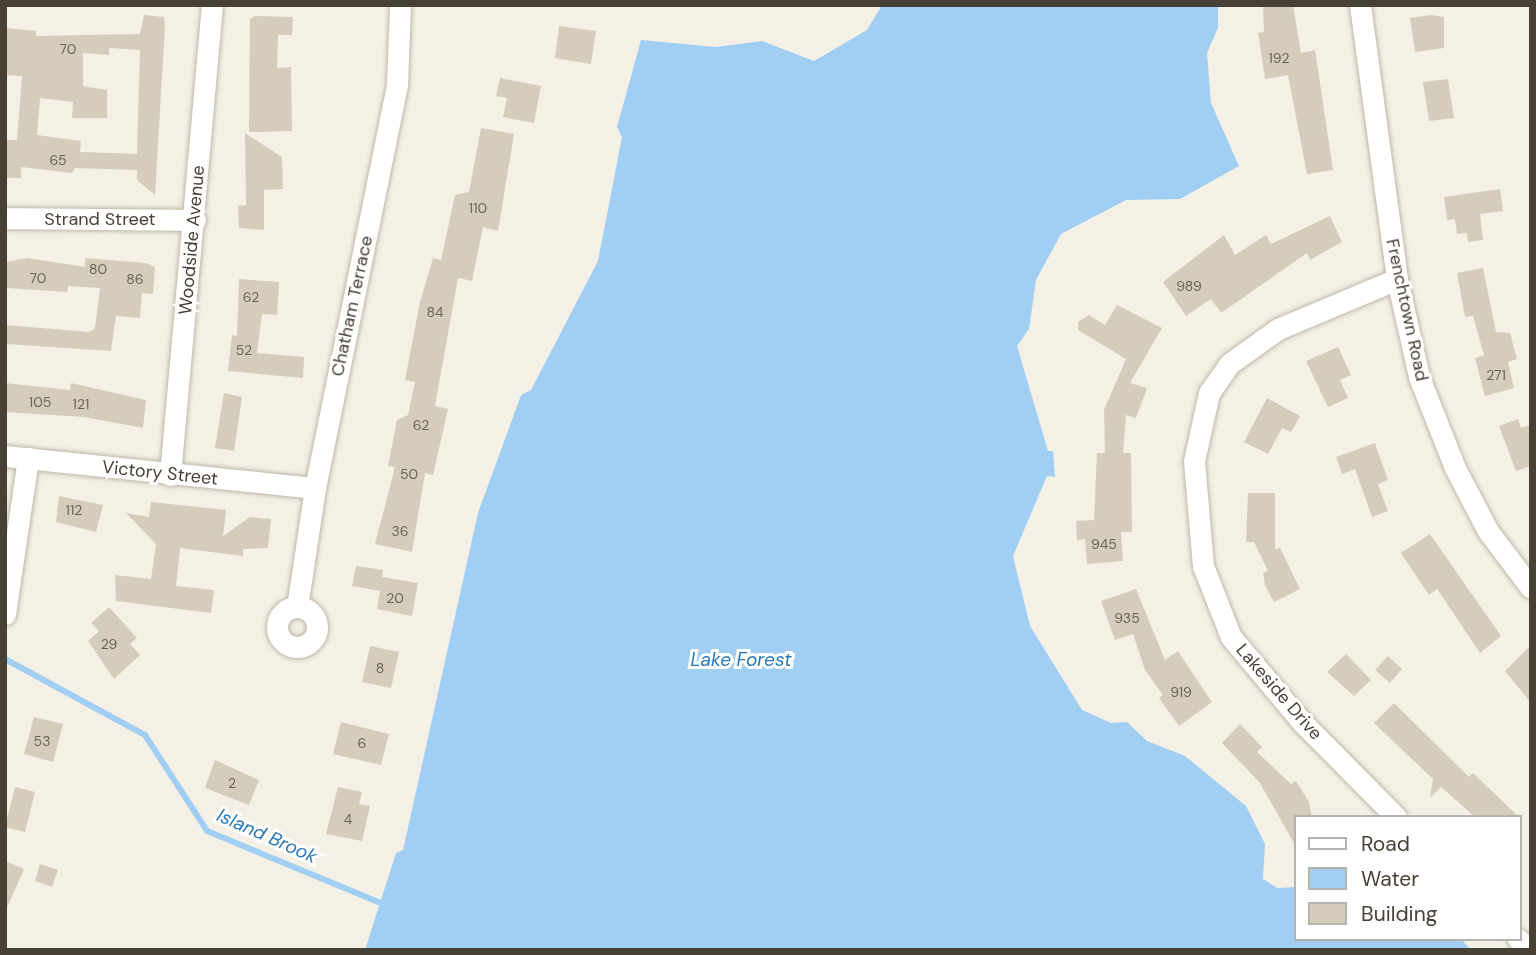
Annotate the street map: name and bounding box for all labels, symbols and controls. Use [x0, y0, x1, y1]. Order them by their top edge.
house number: 70 [60, 41, 76, 57]
house number: 192 [1269, 50, 1289, 66]
house number: 65 [49, 152, 67, 168]
street label: Woodside Avenue [175, 164, 209, 316]
house number: 110 [469, 200, 487, 216]
street label: Strand Street [44, 208, 156, 230]
street label: Chatham Terrace [327, 234, 377, 378]
street label: Frenchtown Road [1381, 237, 1433, 383]
house number: 80 [89, 261, 107, 277]
house number: 70 [30, 270, 46, 286]
house number: 86 [126, 271, 144, 287]
house number: 989 [1176, 278, 1202, 294]
house number: 62 [243, 289, 259, 305]
house number: 84 [426, 304, 444, 320]
house number: 52 [236, 342, 252, 358]
house number: 271 [1486, 367, 1506, 383]
house number: 105 [29, 394, 51, 410]
house number: 121 [73, 396, 89, 412]
house number: 62 [413, 417, 429, 433]
street label: Victory Street [101, 456, 219, 490]
house number: 50 [400, 466, 418, 482]
house number: 112 [66, 502, 82, 518]
house number: 36 [391, 523, 409, 539]
house number: 945 [1091, 536, 1117, 552]
house number: 20 [386, 590, 404, 606]
house number: 935 [1114, 610, 1140, 626]
house number: 29 [101, 636, 117, 652]
street label: Lakeside Drive [1231, 640, 1327, 744]
water label: Lake Forest [690, 649, 792, 671]
house number: 8 [376, 660, 384, 676]
house number: 919 [1170, 684, 1192, 700]
house number: 53 [34, 733, 50, 749]
house number: 6 [358, 735, 366, 751]
house number: 2 [228, 775, 236, 791]
water label: Island Brook [213, 804, 321, 868]
house number: 4 [344, 811, 352, 827]
legend [1294, 815, 1522, 941]
text: Road [1361, 830, 1410, 858]
text: Water [1361, 865, 1419, 893]
text: Building [1361, 900, 1437, 928]

